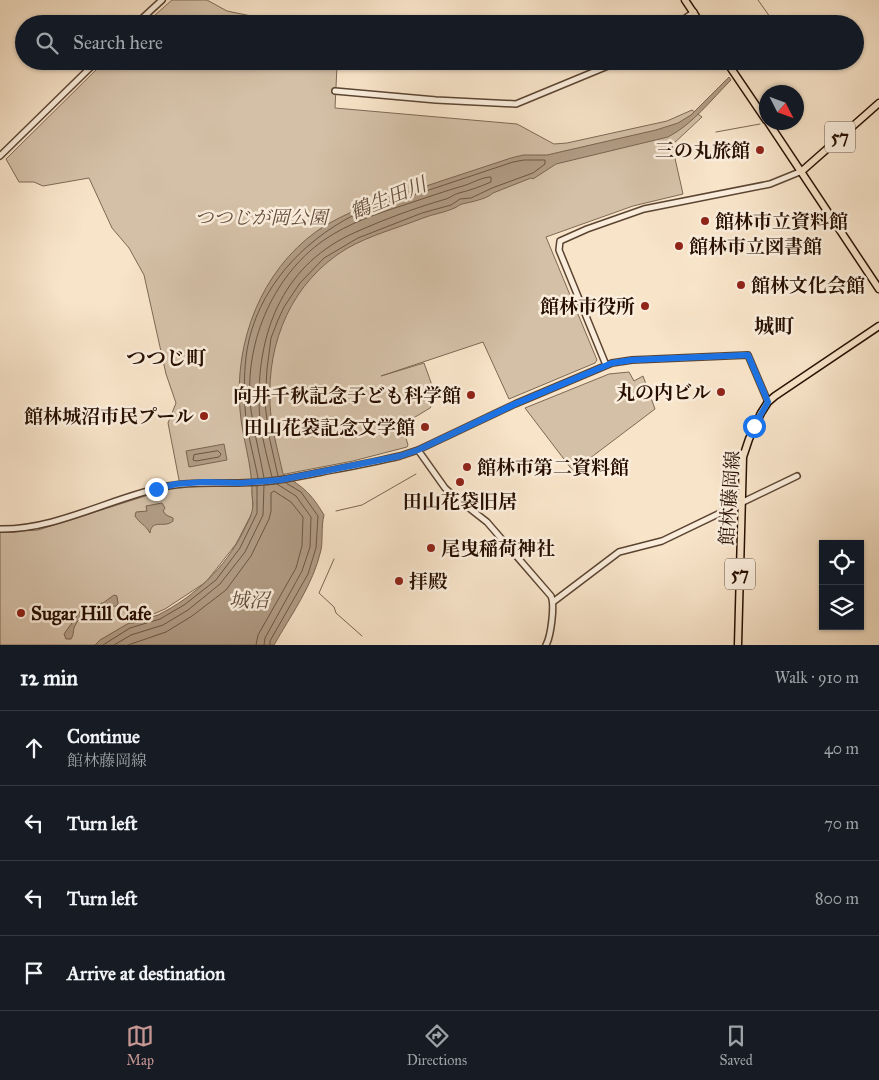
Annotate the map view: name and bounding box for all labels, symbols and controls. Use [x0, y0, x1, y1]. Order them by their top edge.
search box [15, 15, 864, 70]
icon: search [33, 29, 61, 57]
text: Search here [73, 31, 163, 54]
north arrow [759, 85, 804, 130]
road number: 57 [825, 121, 855, 152]
place label: 三の丸旅館 [655, 139, 750, 162]
marker: 三の丸旅館 [754, 144, 766, 156]
water label: 鶴生田川 [346, 171, 431, 224]
park label: つつじが岡公園 [194, 206, 330, 229]
place label: 館林市立資料館 [715, 210, 848, 233]
marker: 館林市立資料館 [699, 215, 711, 227]
place label: 館林市立図書館 [689, 235, 822, 258]
marker: 館林市立図書館 [673, 240, 685, 252]
place label: 館林文化会館 [751, 274, 865, 297]
marker: 館林文化会館 [735, 279, 747, 291]
place label: 館林市役所 [540, 295, 635, 318]
marker: 館林市役所 [639, 300, 651, 312]
district label: 城町 [754, 314, 795, 338]
district label: つつじ町 [126, 346, 207, 370]
place label: 丸の内ビル [616, 381, 711, 404]
place label: 向井千秋記念子ども科学館 [233, 384, 461, 407]
marker: 丸の内ビル [715, 386, 727, 398]
marker: 向井千秋記念子ども科学館 [465, 389, 477, 401]
place label: 館林城沼市民プール [24, 405, 194, 428]
marker: 館林城沼市民プール [198, 410, 210, 422]
route start [743, 415, 766, 438]
place label: 田山花袋記念文学館 [244, 416, 415, 439]
marker: 田山花袋記念文学館 [419, 421, 431, 433]
street label: 館林藤岡線 [715, 450, 744, 546]
place label: 館林市第二資料館 [477, 456, 629, 479]
marker: 館林市第二資料館 [461, 461, 473, 473]
marker: 田山花袋旧居 [454, 476, 466, 488]
route end [145, 478, 168, 501]
place label: 田山花袋旧居 [403, 490, 517, 513]
place label: 尾曳稲荷神社 [441, 537, 555, 560]
map controls [819, 540, 864, 630]
button: locate [819, 540, 864, 585]
marker: 尾曳稲荷神社 [425, 542, 437, 554]
road number: 57 [725, 558, 755, 590]
place label: 拝殿 [409, 570, 448, 593]
marker: 拝殿 [393, 575, 405, 587]
button: layers [819, 585, 864, 630]
water label: 城沼 [229, 588, 272, 612]
place label: Sugar Hill Cafe [31, 602, 151, 626]
marker: Sugar Hill Cafe [15, 607, 27, 619]
text: 12 min [20, 665, 78, 691]
text: Walk · 910 m [775, 668, 859, 687]
text: Continue [67, 725, 140, 748]
icon: ahead [20, 734, 48, 762]
text: 40 m [824, 739, 859, 758]
text: 館林藤岡線 [67, 751, 147, 770]
icon: left [20, 809, 48, 837]
text: Turn left [67, 812, 137, 835]
text: 70 m [824, 814, 859, 833]
icon: left [20, 884, 48, 912]
text: Turn left [67, 887, 137, 910]
text: 800 m [815, 889, 859, 908]
icon: arrive [20, 959, 48, 987]
text: Arrive at destination [67, 962, 225, 985]
tab: Map [126, 1022, 154, 1069]
tab: Directions [407, 1022, 467, 1069]
tab: Saved [720, 1022, 753, 1069]

